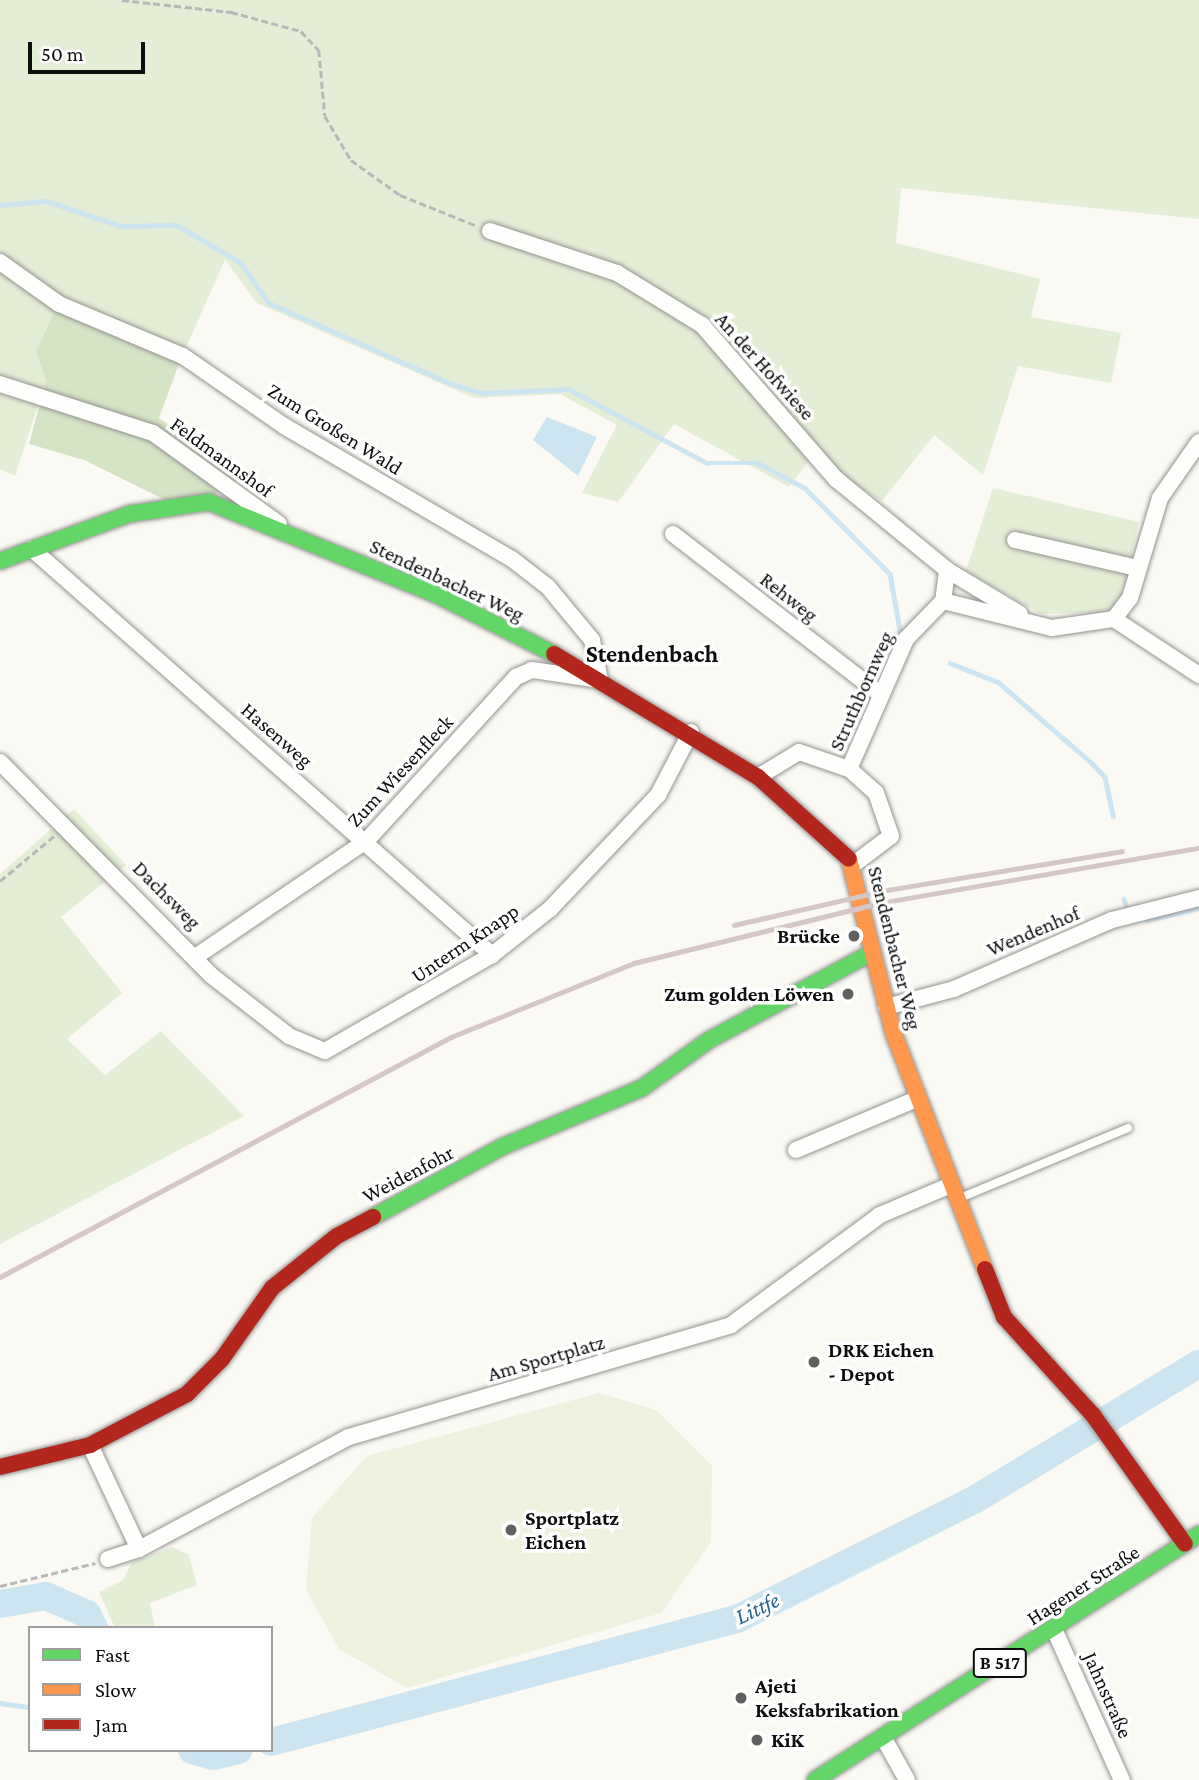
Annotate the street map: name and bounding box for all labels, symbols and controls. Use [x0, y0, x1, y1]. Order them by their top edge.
scale bar [32, 28, 149, 72]
text: 50 m [41, 42, 84, 66]
street label: An der Hofwiese [710, 307, 820, 425]
street label: Zum Großen Wald [263, 377, 407, 481]
street label: Feldmannshof [166, 411, 278, 503]
street label: Stendenbacher Weg [366, 533, 528, 627]
street label: Rehweg [755, 567, 823, 627]
street label: Struthbornweg [823, 627, 899, 755]
district label: Stendenbach [586, 640, 718, 668]
street label: Hasenweg [236, 697, 318, 773]
street label: Zum Wiesenfleck [342, 710, 458, 832]
street label: Dachsweg [128, 856, 206, 934]
street label: Stendenbacher Weg [863, 864, 927, 1032]
street label: Unterm Knapp [406, 898, 524, 988]
street label: Wendenhof [983, 900, 1083, 962]
place label: Brücke [777, 923, 840, 949]
marker: Brücke [846, 928, 862, 944]
place label: Zum golden Löwen [664, 981, 834, 1007]
marker: Zum golden Löwen [840, 986, 856, 1002]
street label: Weidenfohr [358, 1139, 458, 1209]
street label: Am Sportplatz [485, 1329, 607, 1387]
place label: DRK Eichen - Depot [828, 1337, 934, 1387]
marker: DRK Eichen - Depot [806, 1354, 822, 1370]
place label: Sportplatz Eichen [525, 1505, 619, 1555]
marker: Sportplatz Eichen [503, 1522, 519, 1538]
street label: Hagener Straße [1022, 1539, 1144, 1631]
water label: Littfe [731, 1586, 783, 1630]
legend [28, 1626, 273, 1752]
text: Fast [95, 1643, 130, 1667]
road number: B 517 [972, 1648, 1028, 1679]
street label: Jahnstraße [1078, 1648, 1138, 1742]
place label: Ajeti Keksfabrikation [755, 1673, 899, 1723]
text: Slow [95, 1678, 136, 1702]
marker: Ajeti Keksfabrikation [733, 1690, 749, 1706]
text: Jam [95, 1713, 128, 1737]
place label: KiK [771, 1727, 804, 1753]
marker: KiK [749, 1732, 765, 1748]

